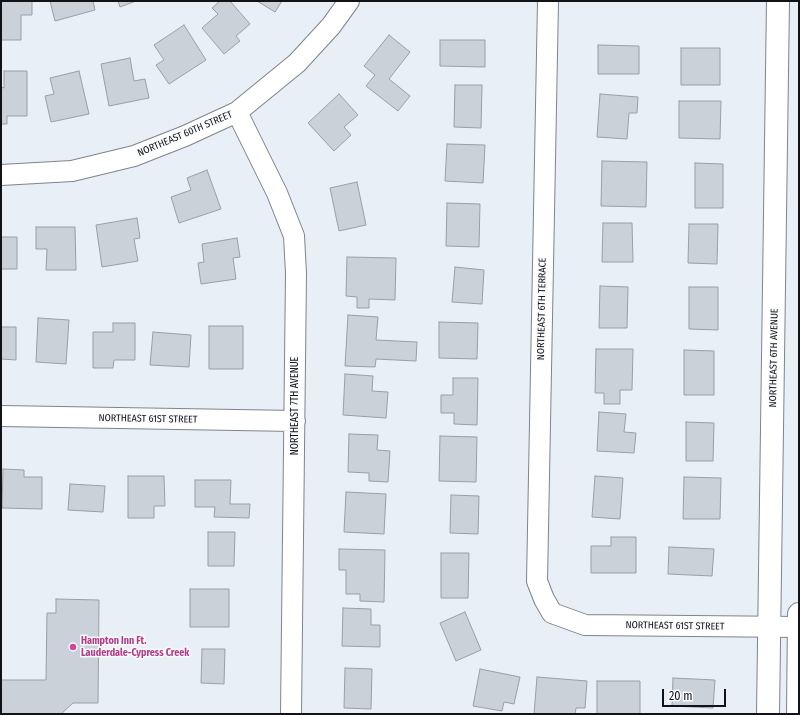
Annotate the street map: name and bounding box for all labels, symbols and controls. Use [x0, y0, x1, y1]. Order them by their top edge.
street label: NORTHEAST 60TH STREET [136, 109, 234, 159]
street label: NORTHEAST 6TH TERRACE [535, 258, 549, 360]
street label: NORTHEAST 6TH AVENUE [767, 308, 781, 408]
street label: NORTHEAST 7TH AVENUE [289, 357, 301, 455]
street label: NORTHEAST 61ST STREET [98, 412, 198, 426]
street label: NORTHEAST 61ST STREET [625, 619, 725, 633]
place label: Hampton Inn Ft. Lauderdale-Cypress Creek [81, 635, 189, 658]
marker: Hampton Inn Ft. Lauderdale-Cypress Creek [68, 642, 78, 652]
scale bar [664, 681, 728, 707]
text: 20 m [669, 689, 693, 703]

